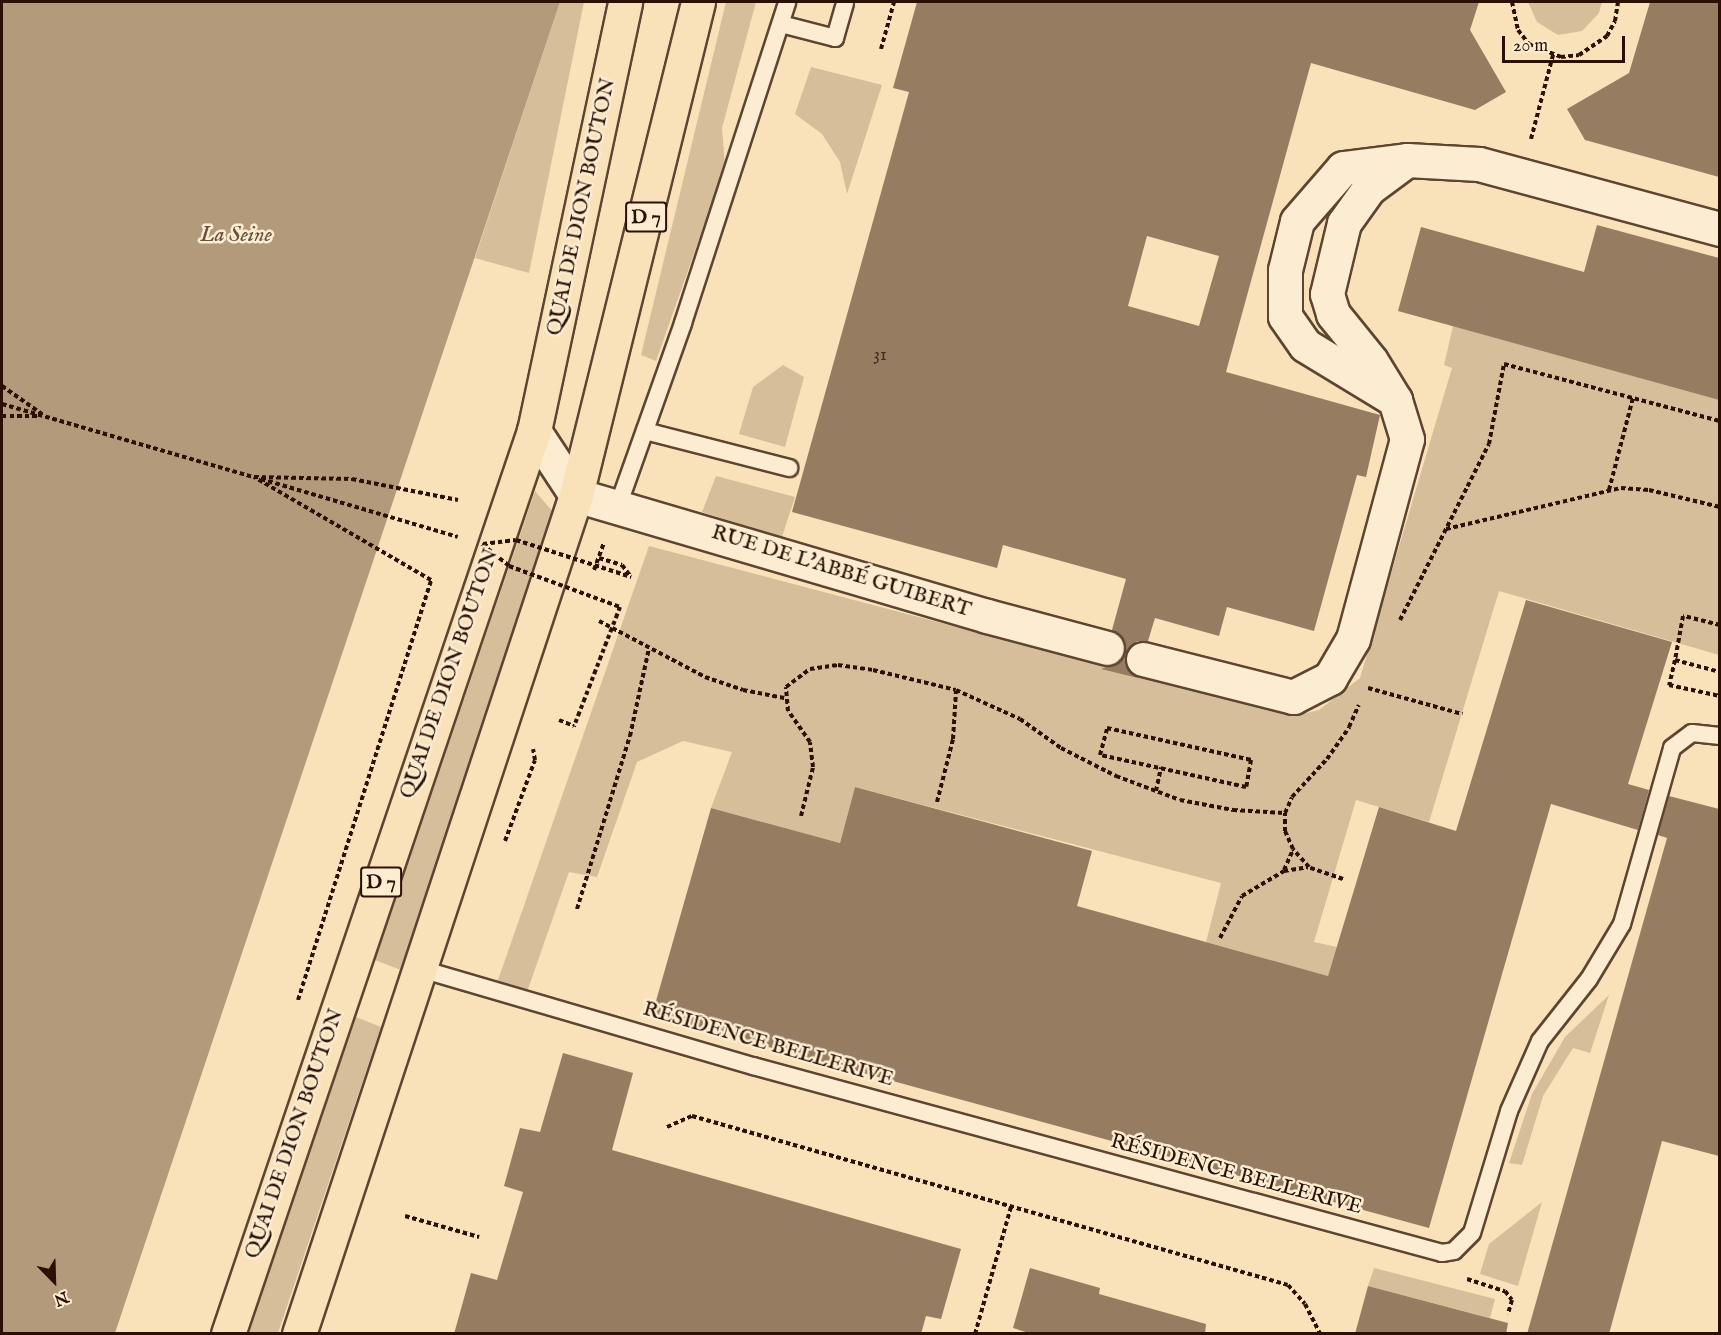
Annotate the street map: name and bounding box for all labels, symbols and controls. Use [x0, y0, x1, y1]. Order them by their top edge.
scale bar [1505, 24, 1628, 62]
text: 20 m [1513, 35, 1548, 58]
street label: QUAI DE DION BOUTON [542, 76, 622, 338]
road number: D 7 [625, 200, 667, 234]
water label: La Seine [200, 223, 272, 249]
house number: 31 [873, 345, 887, 367]
street label: RUE DE L'ABBÉ GUIBERT [708, 520, 974, 624]
street label: QUAI DE DION BOUTON [395, 546, 505, 802]
road number: D 7 [360, 865, 402, 899]
street label: RÉSIDENCE BELLERIVE [640, 997, 896, 1093]
street label: QUAI DE DION BOUTON [240, 1006, 350, 1262]
street label: RÉSIDENCE BELLERIVE [1107, 1129, 1365, 1221]
north arrow [24, 1251, 84, 1311]
text: N [51, 1286, 71, 1309]

